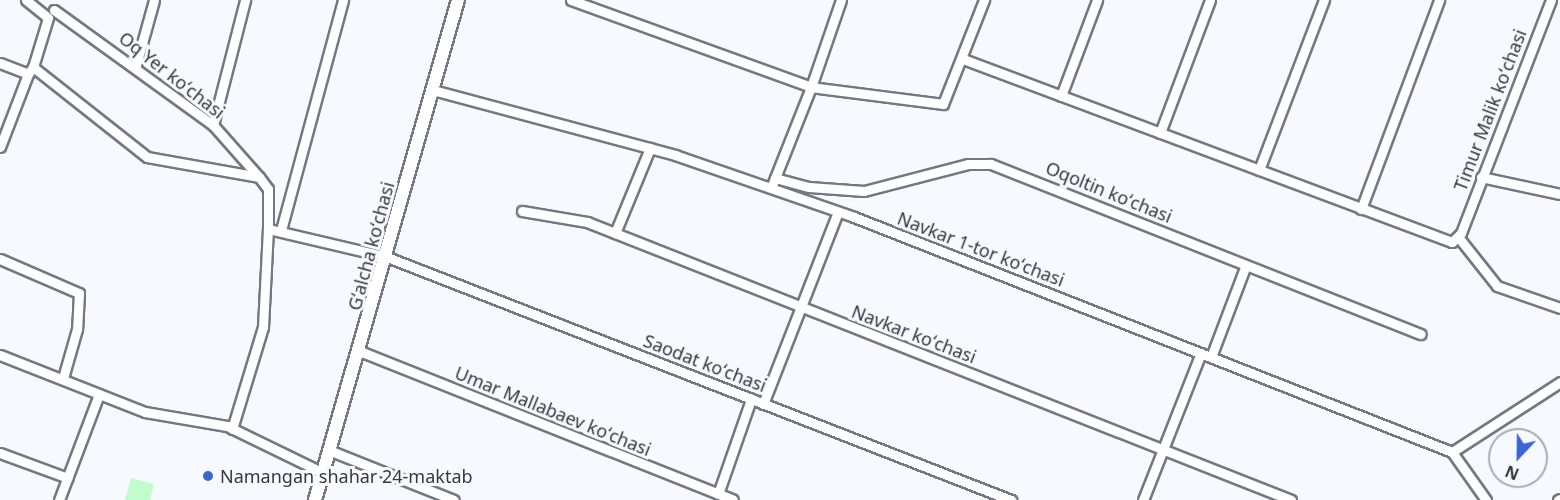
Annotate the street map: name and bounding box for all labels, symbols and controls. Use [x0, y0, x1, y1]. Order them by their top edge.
street label: Timur Malik koʻchasi [1449, 26, 1531, 194]
street label: Oq Yer koʻchasi [115, 27, 229, 123]
street label: Oqoltin koʻchasi [1043, 157, 1175, 227]
street label: Gʻalcha koʻchasi [343, 179, 399, 313]
street label: Navkar 1-tor koʻchasi [894, 207, 1068, 291]
street label: Navkar koʻchasi [849, 300, 979, 368]
street label: Saodat koʻchasi [640, 330, 770, 396]
street label: Umar Mallabaev koʻchasi [452, 362, 654, 460]
north arrow [1488, 428, 1548, 488]
text: N [1502, 460, 1522, 485]
place label: Namangan shahar 24-maktab [220, 465, 473, 487]
marker: Namangan shahar 24-maktab [201, 469, 215, 483]

